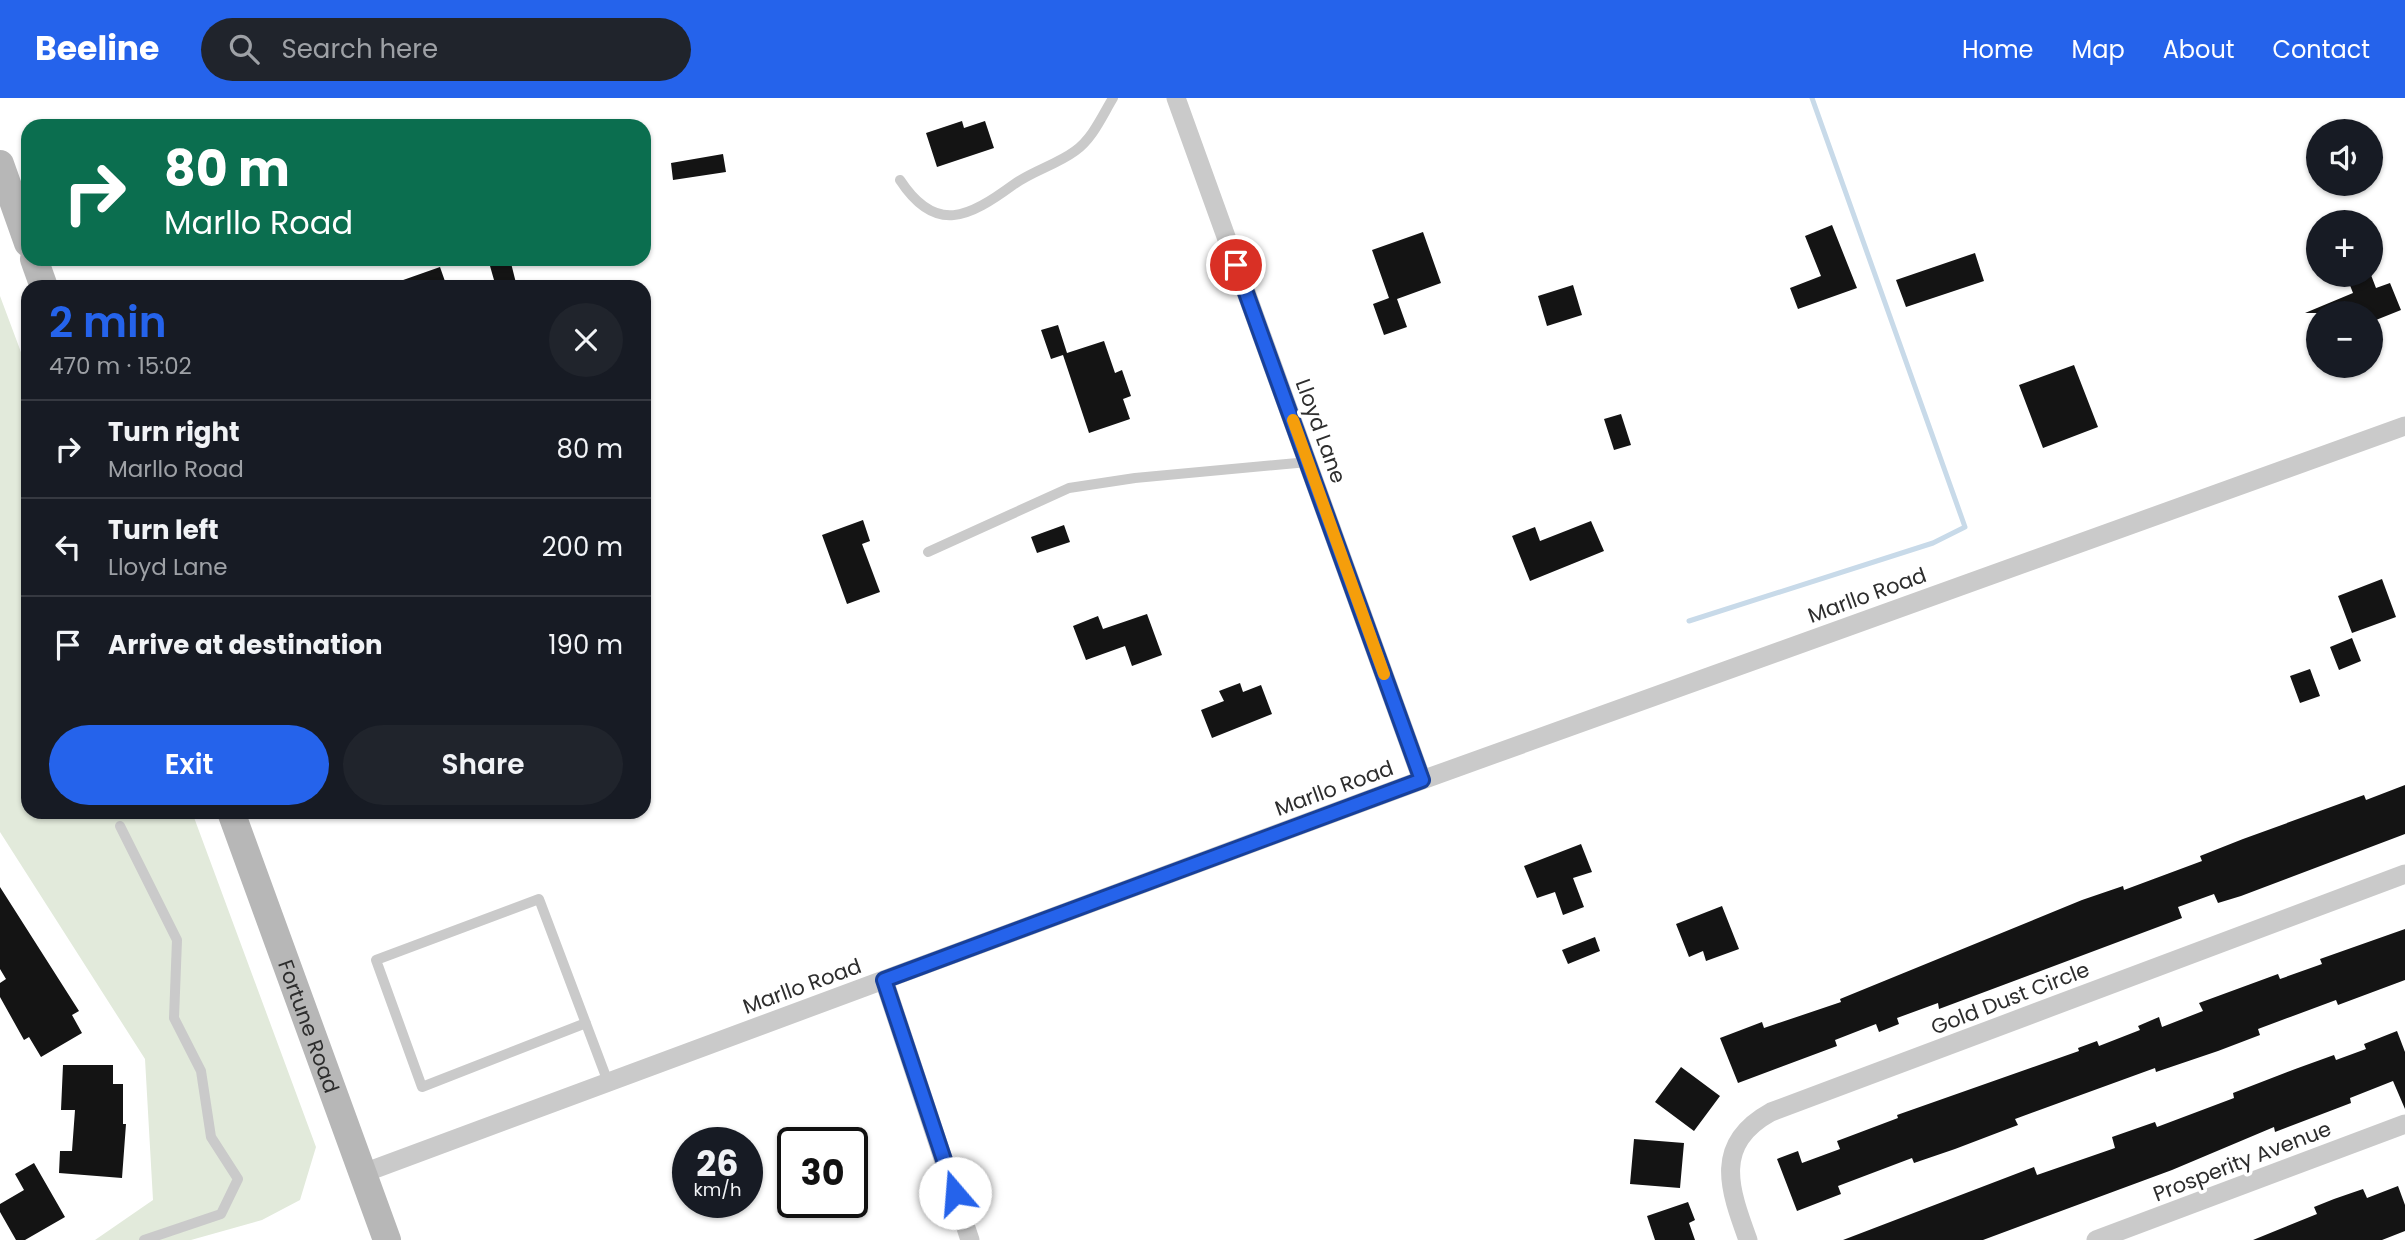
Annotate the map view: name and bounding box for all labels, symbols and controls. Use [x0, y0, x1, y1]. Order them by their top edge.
search box [201, 18, 691, 81]
text: Beeline [35, 25, 159, 72]
icon: search [225, 30, 263, 68]
text: Search here [281, 31, 438, 67]
text: Home [1962, 33, 2034, 66]
text: Map [2072, 33, 2125, 66]
text: About [2163, 33, 2234, 66]
text: Contact [2272, 33, 2370, 66]
map controls [2306, 119, 2383, 378]
button: sound [2306, 119, 2383, 196]
text: 80 m [164, 135, 290, 203]
icon: right [49, 147, 140, 238]
text: Marllo Road [164, 200, 353, 245]
button: + [2306, 210, 2383, 287]
pin [1206, 235, 1266, 295]
icon: arrive [1217, 246, 1255, 284]
text: 2 min [49, 293, 167, 352]
button: − [2306, 301, 2383, 378]
button: close [549, 303, 623, 377]
text: 470 m · 15:02 [49, 350, 192, 382]
street label: Lloyd Lane [1289, 375, 1353, 487]
text: Turn right [108, 414, 240, 450]
icon: right [49, 430, 87, 468]
text: 80 m [557, 431, 623, 467]
text: Marllo Road [108, 453, 244, 485]
text: Turn left [108, 512, 219, 548]
icon: left [49, 528, 87, 566]
text: 200 m [542, 529, 623, 565]
text: Lloyd Lane [108, 551, 227, 583]
street label: Marllo Road [1804, 560, 1930, 630]
icon: arrive [49, 626, 87, 664]
text: Arrive at destination [108, 627, 383, 663]
text: 190 m [548, 627, 623, 663]
button: Exit [49, 725, 329, 805]
button: Share [343, 725, 623, 805]
street label: Marllo Road [1271, 753, 1397, 823]
street label: Marllo Road [739, 951, 865, 1021]
street label: Gold Dust Circle [1927, 954, 2093, 1042]
street label: Fortune Road [272, 956, 347, 1097]
street label: Prosperity Avenue [2149, 1114, 2335, 1208]
speed limit sign: 30 [777, 1127, 868, 1218]
text: 26 [696, 1139, 739, 1188]
position arrow [918, 1156, 992, 1230]
text: km/h [694, 1177, 741, 1202]

